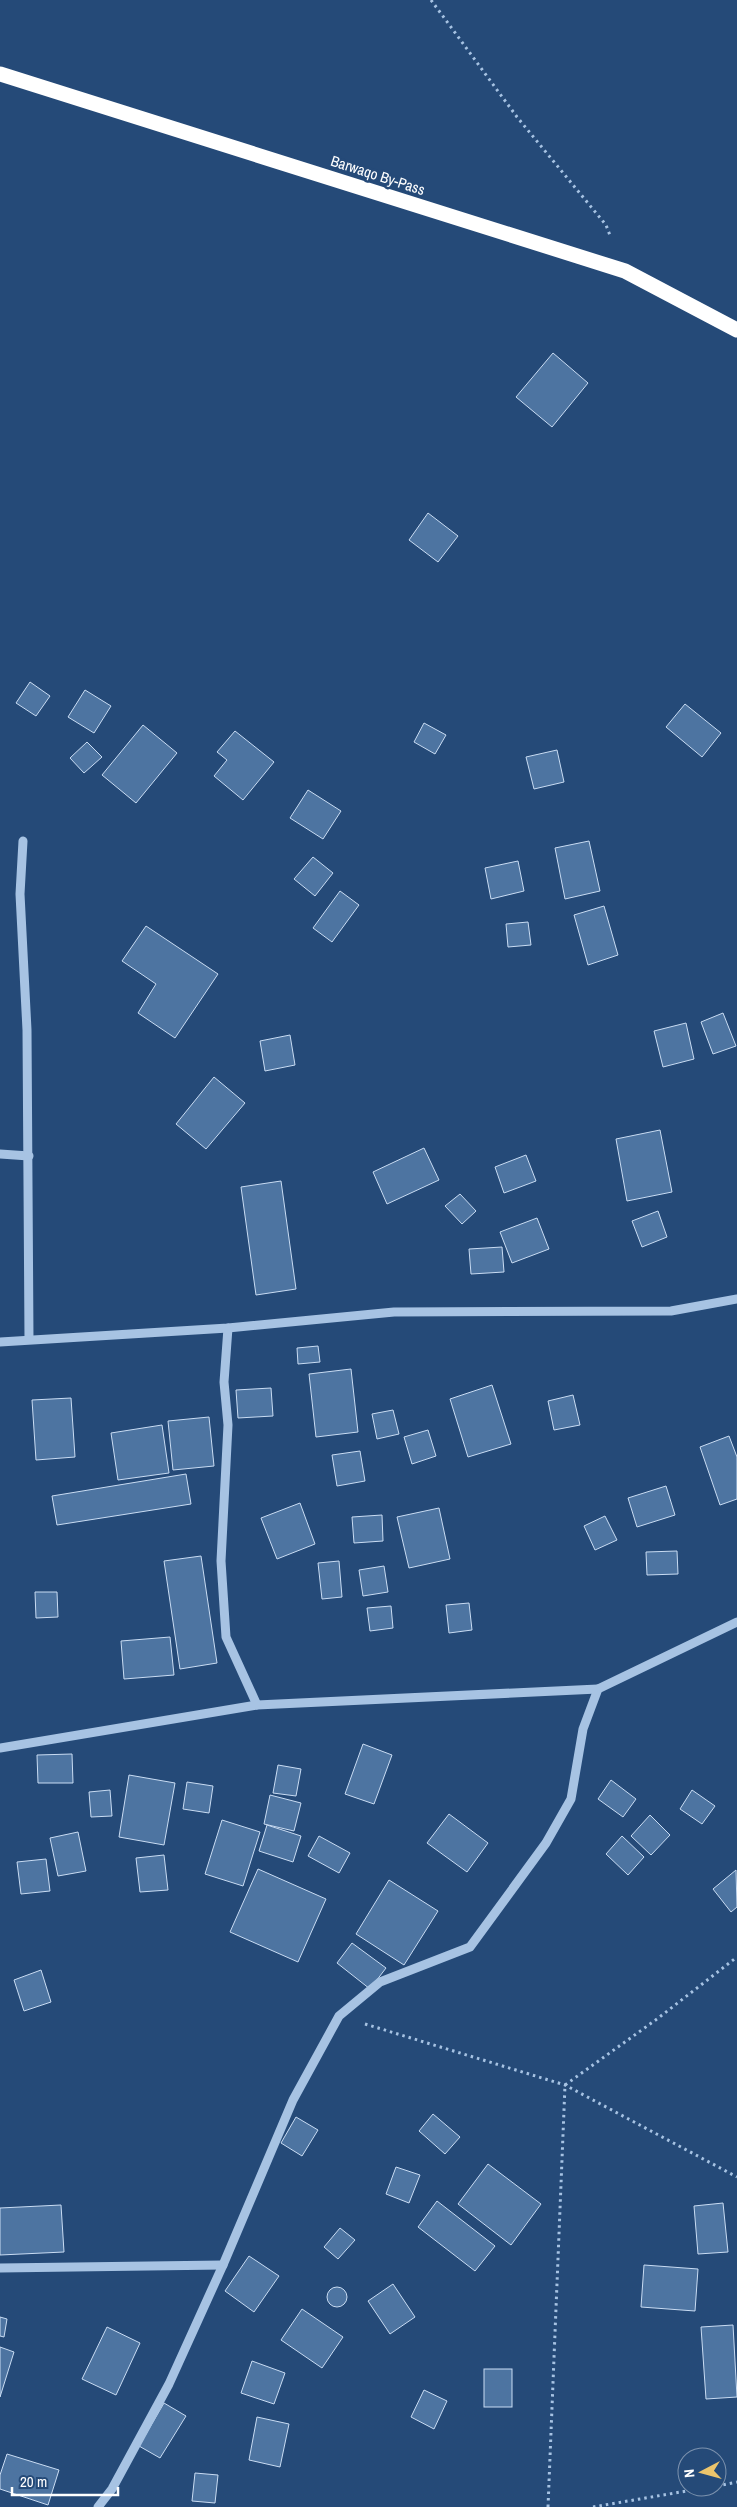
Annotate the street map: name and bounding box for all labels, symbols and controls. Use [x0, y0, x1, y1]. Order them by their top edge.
street label: Barwaqo By-Pass [328, 150, 428, 200]
north arrow [677, 2447, 727, 2497]
scale bar [12, 2464, 119, 2496]
text: N [680, 2468, 698, 2478]
text: 20 m [20, 2471, 47, 2492]

